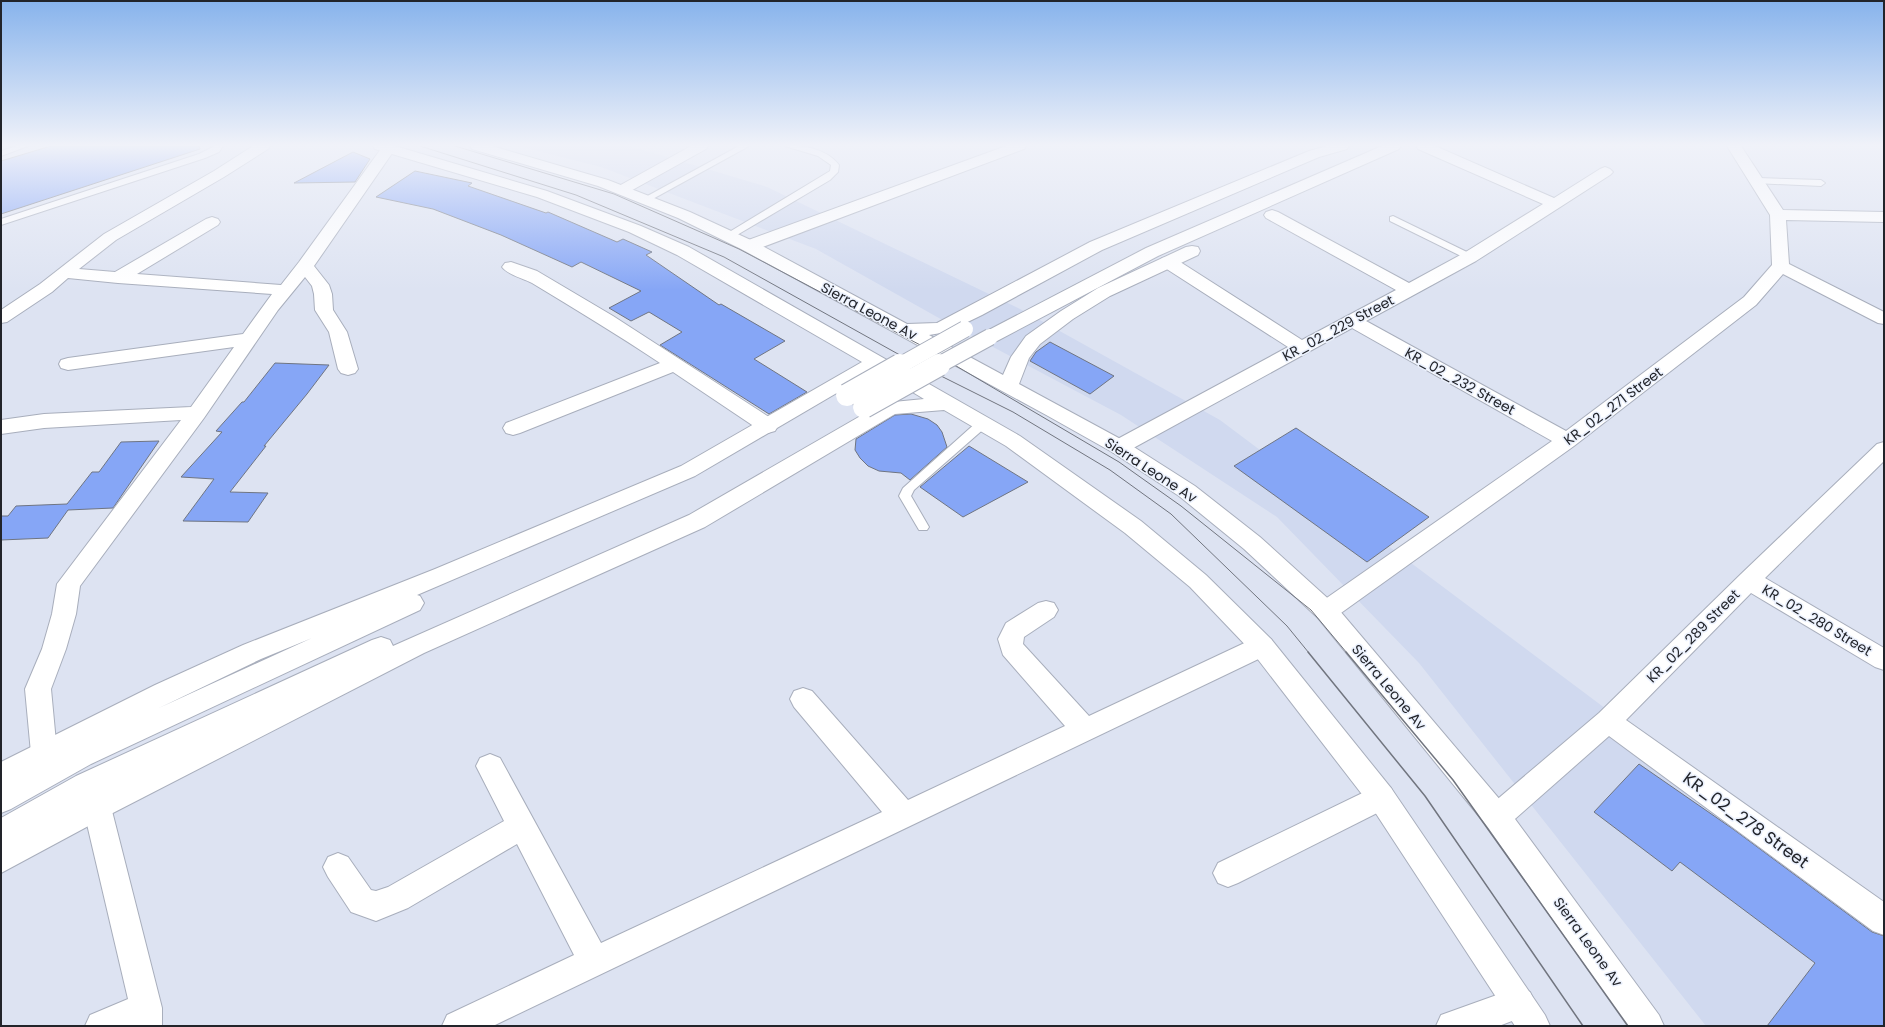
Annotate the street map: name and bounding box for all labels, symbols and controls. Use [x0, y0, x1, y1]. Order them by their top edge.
street label: Sierra Leone Av [817, 277, 921, 345]
street label: KR_02_229 Street [1279, 290, 1397, 366]
street label: KR_02_232 Street [1401, 342, 1519, 420]
street label: KR_02_271 Street [1559, 362, 1667, 450]
street label: Sierra Leone Av [1101, 433, 1201, 507]
street label: KR_02_280 Street [1758, 579, 1876, 661]
street label: KR_02_289 Street [1642, 585, 1744, 687]
street label: Sierra Leone Av [1347, 640, 1431, 734]
street label: KR_02_278 Street [1678, 766, 1814, 874]
street label: Sierra Leone Av [1549, 893, 1627, 991]

